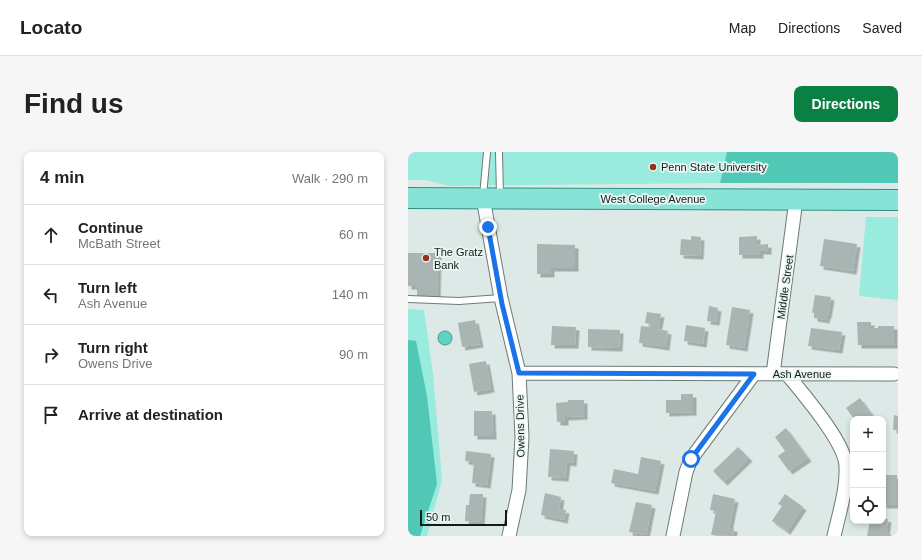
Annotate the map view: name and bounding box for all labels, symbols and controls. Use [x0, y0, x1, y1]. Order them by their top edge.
text: Locato [20, 17, 82, 38]
text: Map [729, 20, 756, 36]
text: Directions [778, 20, 840, 36]
text: Saved [862, 20, 902, 36]
button: Directions [794, 86, 898, 122]
text: Find us [24, 88, 124, 119]
place label: Penn State University [661, 161, 767, 173]
marker: Penn State University [648, 162, 658, 172]
text: 4 min [40, 168, 84, 187]
text: Walk · 290 m [292, 171, 368, 186]
street label: West College Avenue [601, 193, 705, 205]
route end [479, 218, 497, 236]
text: Continue [78, 219, 143, 236]
icon: ahead [40, 224, 62, 246]
text: 60 m [339, 227, 368, 242]
text: McBath Street [78, 236, 160, 251]
place label: The Gratz Bank [434, 246, 483, 271]
marker: The Gratz Bank [421, 253, 431, 263]
street label: Middle Street [775, 254, 795, 320]
text: Turn left [78, 279, 137, 296]
icon: left [40, 284, 62, 306]
text: 140 m [332, 287, 368, 302]
text: Ash Avenue [78, 296, 147, 311]
text: Turn right [78, 339, 148, 356]
icon: right [40, 344, 62, 366]
text: 90 m [339, 347, 368, 362]
text: Owens Drive [78, 356, 152, 371]
street label: Ash Avenue [773, 368, 831, 380]
street label: Owens Drive [513, 394, 527, 458]
icon: arrive [40, 404, 62, 426]
text: Arrive at destination [78, 406, 223, 423]
map controls [850, 416, 886, 524]
button: + [850, 416, 886, 452]
route start [682, 450, 700, 468]
button: − [850, 452, 886, 488]
button: locate [850, 488, 886, 524]
scale bar [420, 508, 507, 527]
text: 50 m [426, 511, 450, 523]

